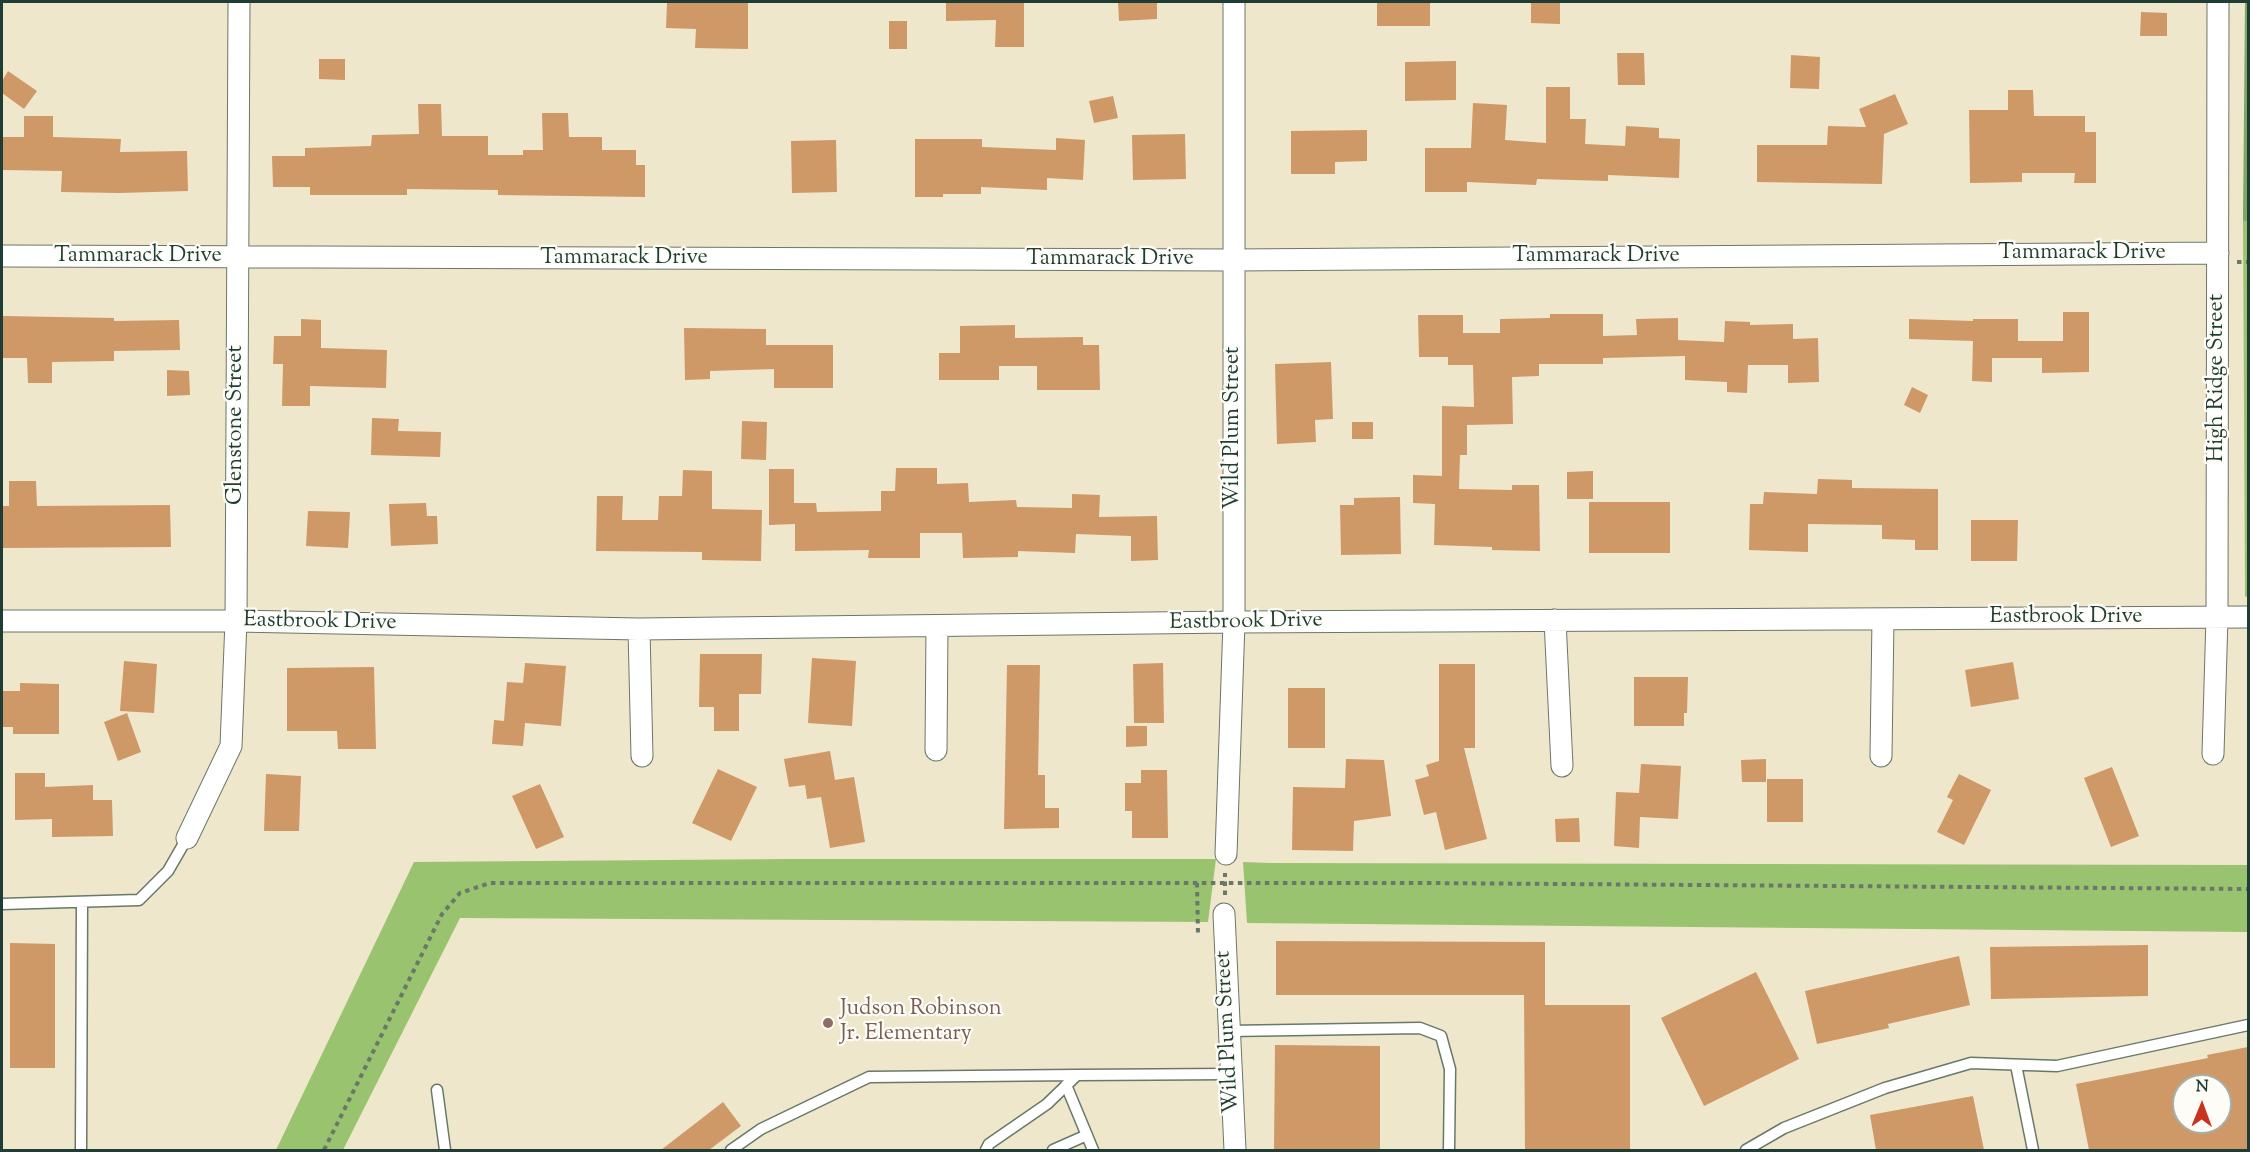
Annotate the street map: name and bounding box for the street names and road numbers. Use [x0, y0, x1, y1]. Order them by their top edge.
street label: Tammarack Drive [1998, 241, 2166, 267]
street label: Tammarack Drive [54, 244, 222, 270]
street label: Tammarack Drive [1512, 244, 1680, 270]
street label: Tammarack Drive [540, 246, 708, 272]
street label: Tammarack Drive [1026, 247, 1194, 273]
street label: High Ridge Street [2205, 294, 2231, 462]
street label: Glenstone Street [224, 345, 250, 505]
street label: Wild Plum Street [1221, 346, 1247, 510]
street label: Eastbrook Drive [1989, 605, 2143, 631]
street label: Eastbrook Drive [243, 608, 397, 638]
street label: Eastbrook Drive [1169, 608, 1323, 638]
street label: Wild Plum Street [1212, 950, 1246, 1114]

